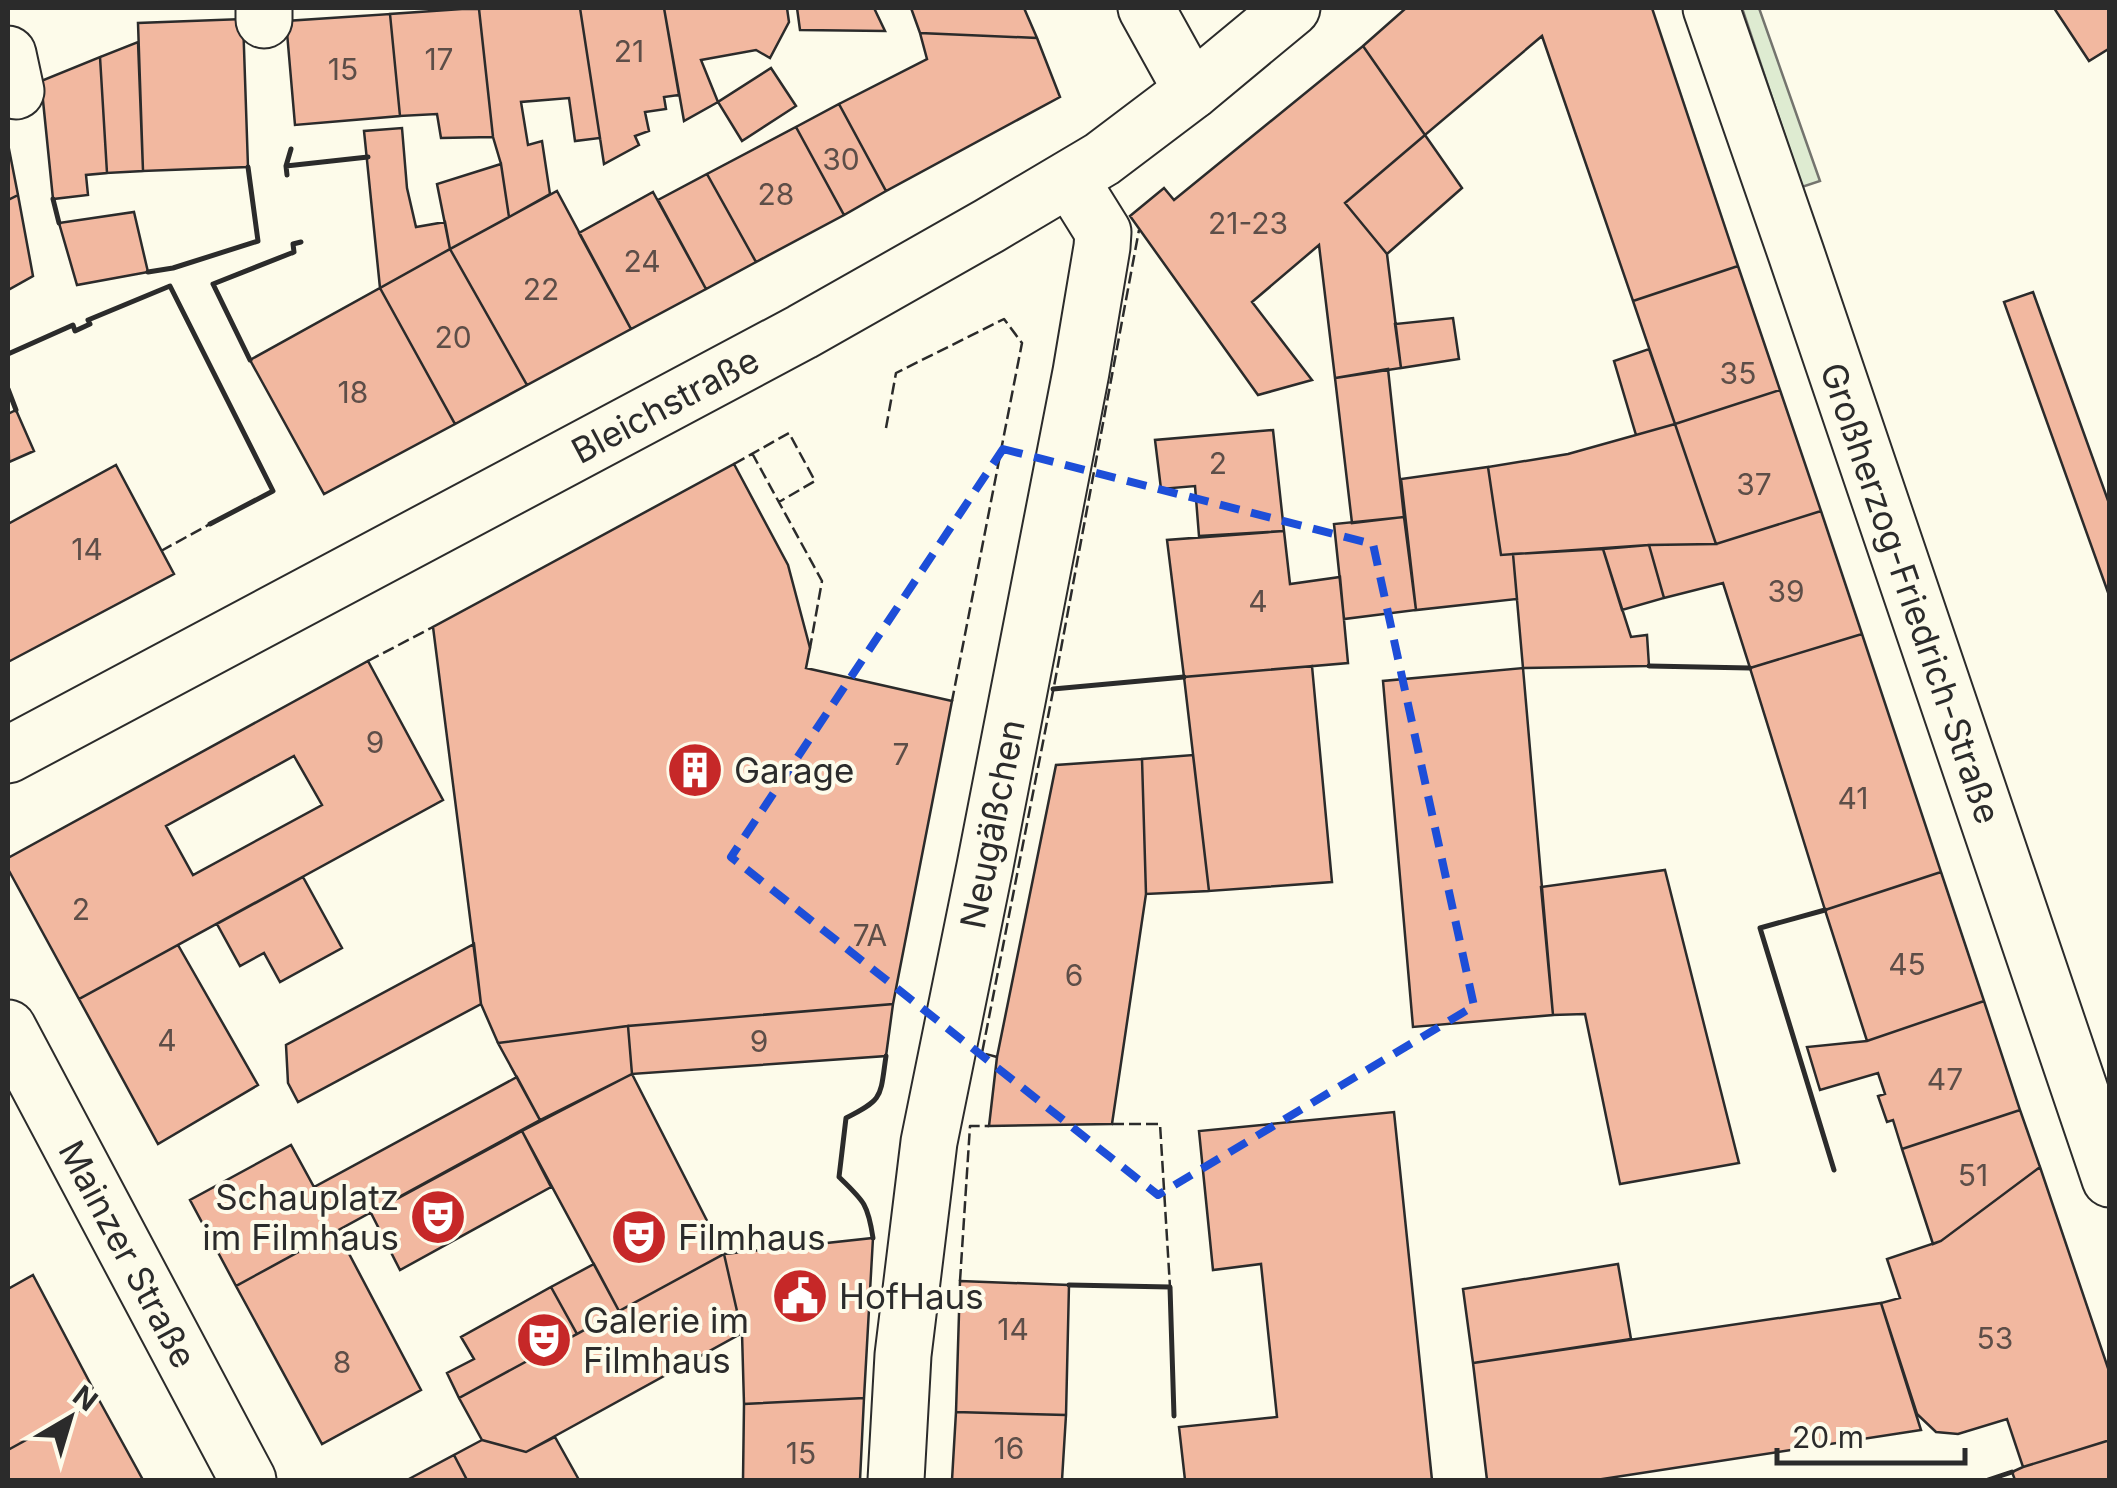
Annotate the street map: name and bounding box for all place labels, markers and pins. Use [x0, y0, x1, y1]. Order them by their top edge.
building icon: Garage [665, 740, 725, 800]
place label: Garage [734, 749, 854, 791]
place label: Schauplatz im Filmhaus [202, 1176, 399, 1258]
theatre icon: Schauplatz im Filmhaus [408, 1187, 468, 1247]
theatre icon: Filmhaus [609, 1207, 669, 1267]
place label: Filmhaus [678, 1216, 826, 1258]
public building icon: HofHaus [770, 1266, 830, 1326]
place label: HofHaus [839, 1275, 984, 1317]
place label: Galerie im Filmhaus [583, 1299, 749, 1381]
theatre icon: Galerie im Filmhaus [514, 1310, 574, 1370]

